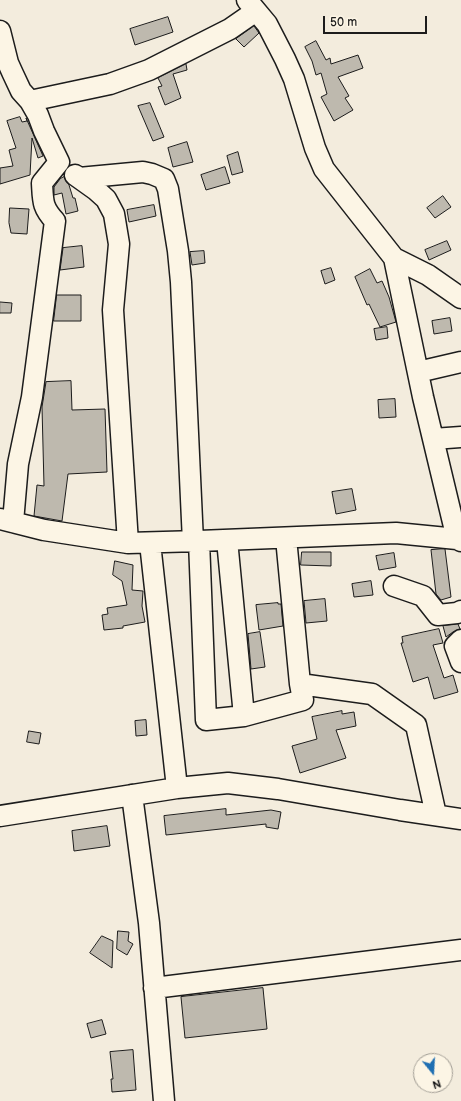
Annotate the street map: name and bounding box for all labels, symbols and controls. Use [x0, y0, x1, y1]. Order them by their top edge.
scale bar [325, 8, 429, 34]
text: 50 m [330, 15, 357, 30]
north arrow [413, 1053, 453, 1093]
text: N [431, 1076, 443, 1091]

